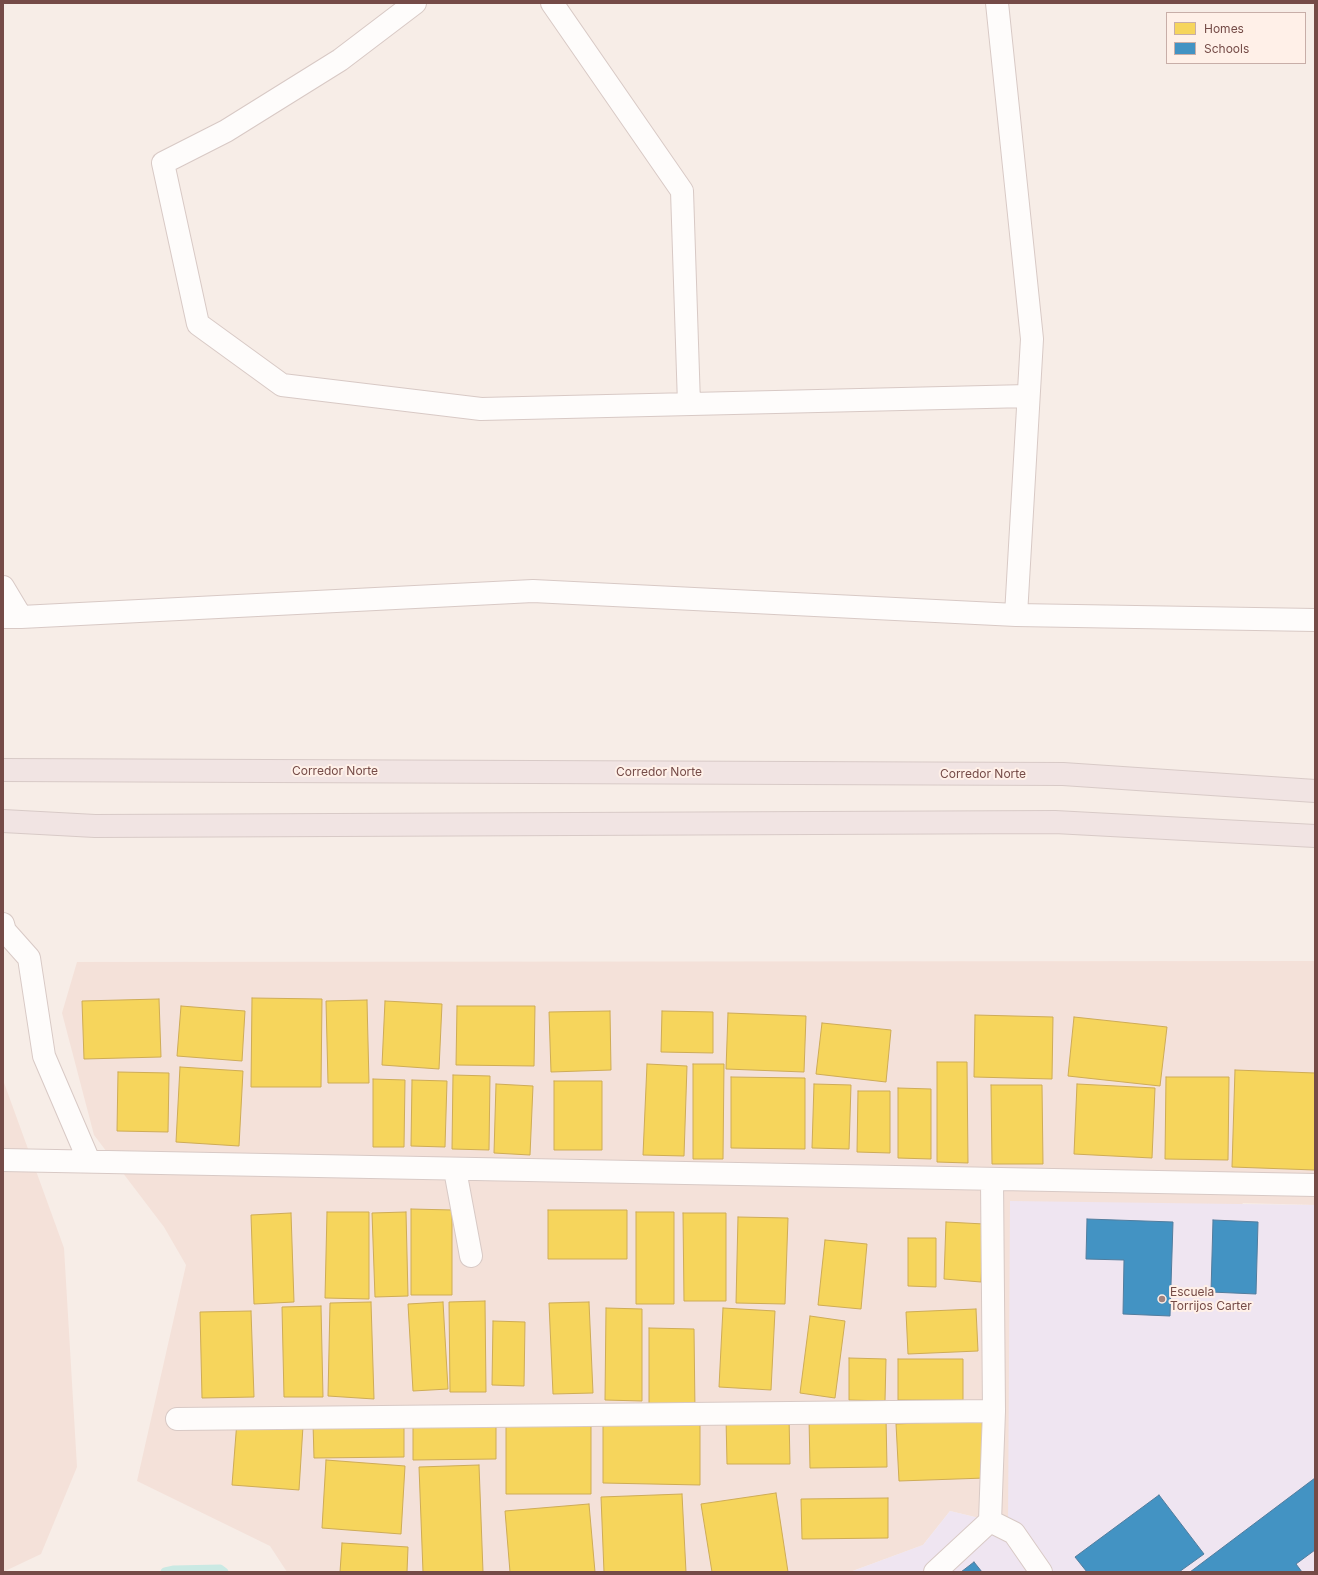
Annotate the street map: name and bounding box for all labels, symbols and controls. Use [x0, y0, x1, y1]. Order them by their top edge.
legend [1166, 12, 1306, 64]
text: Homes [1204, 21, 1244, 36]
text: Schools [1204, 41, 1249, 56]
street label: Corredor Norte [292, 764, 378, 778]
street label: Corredor Norte [616, 765, 702, 779]
street label: Corredor Norte [940, 767, 1026, 781]
place label: Escuela Torrijos Carter [1170, 1285, 1252, 1313]
marker: Escuela Torrijos Carter [1157, 1294, 1167, 1304]

